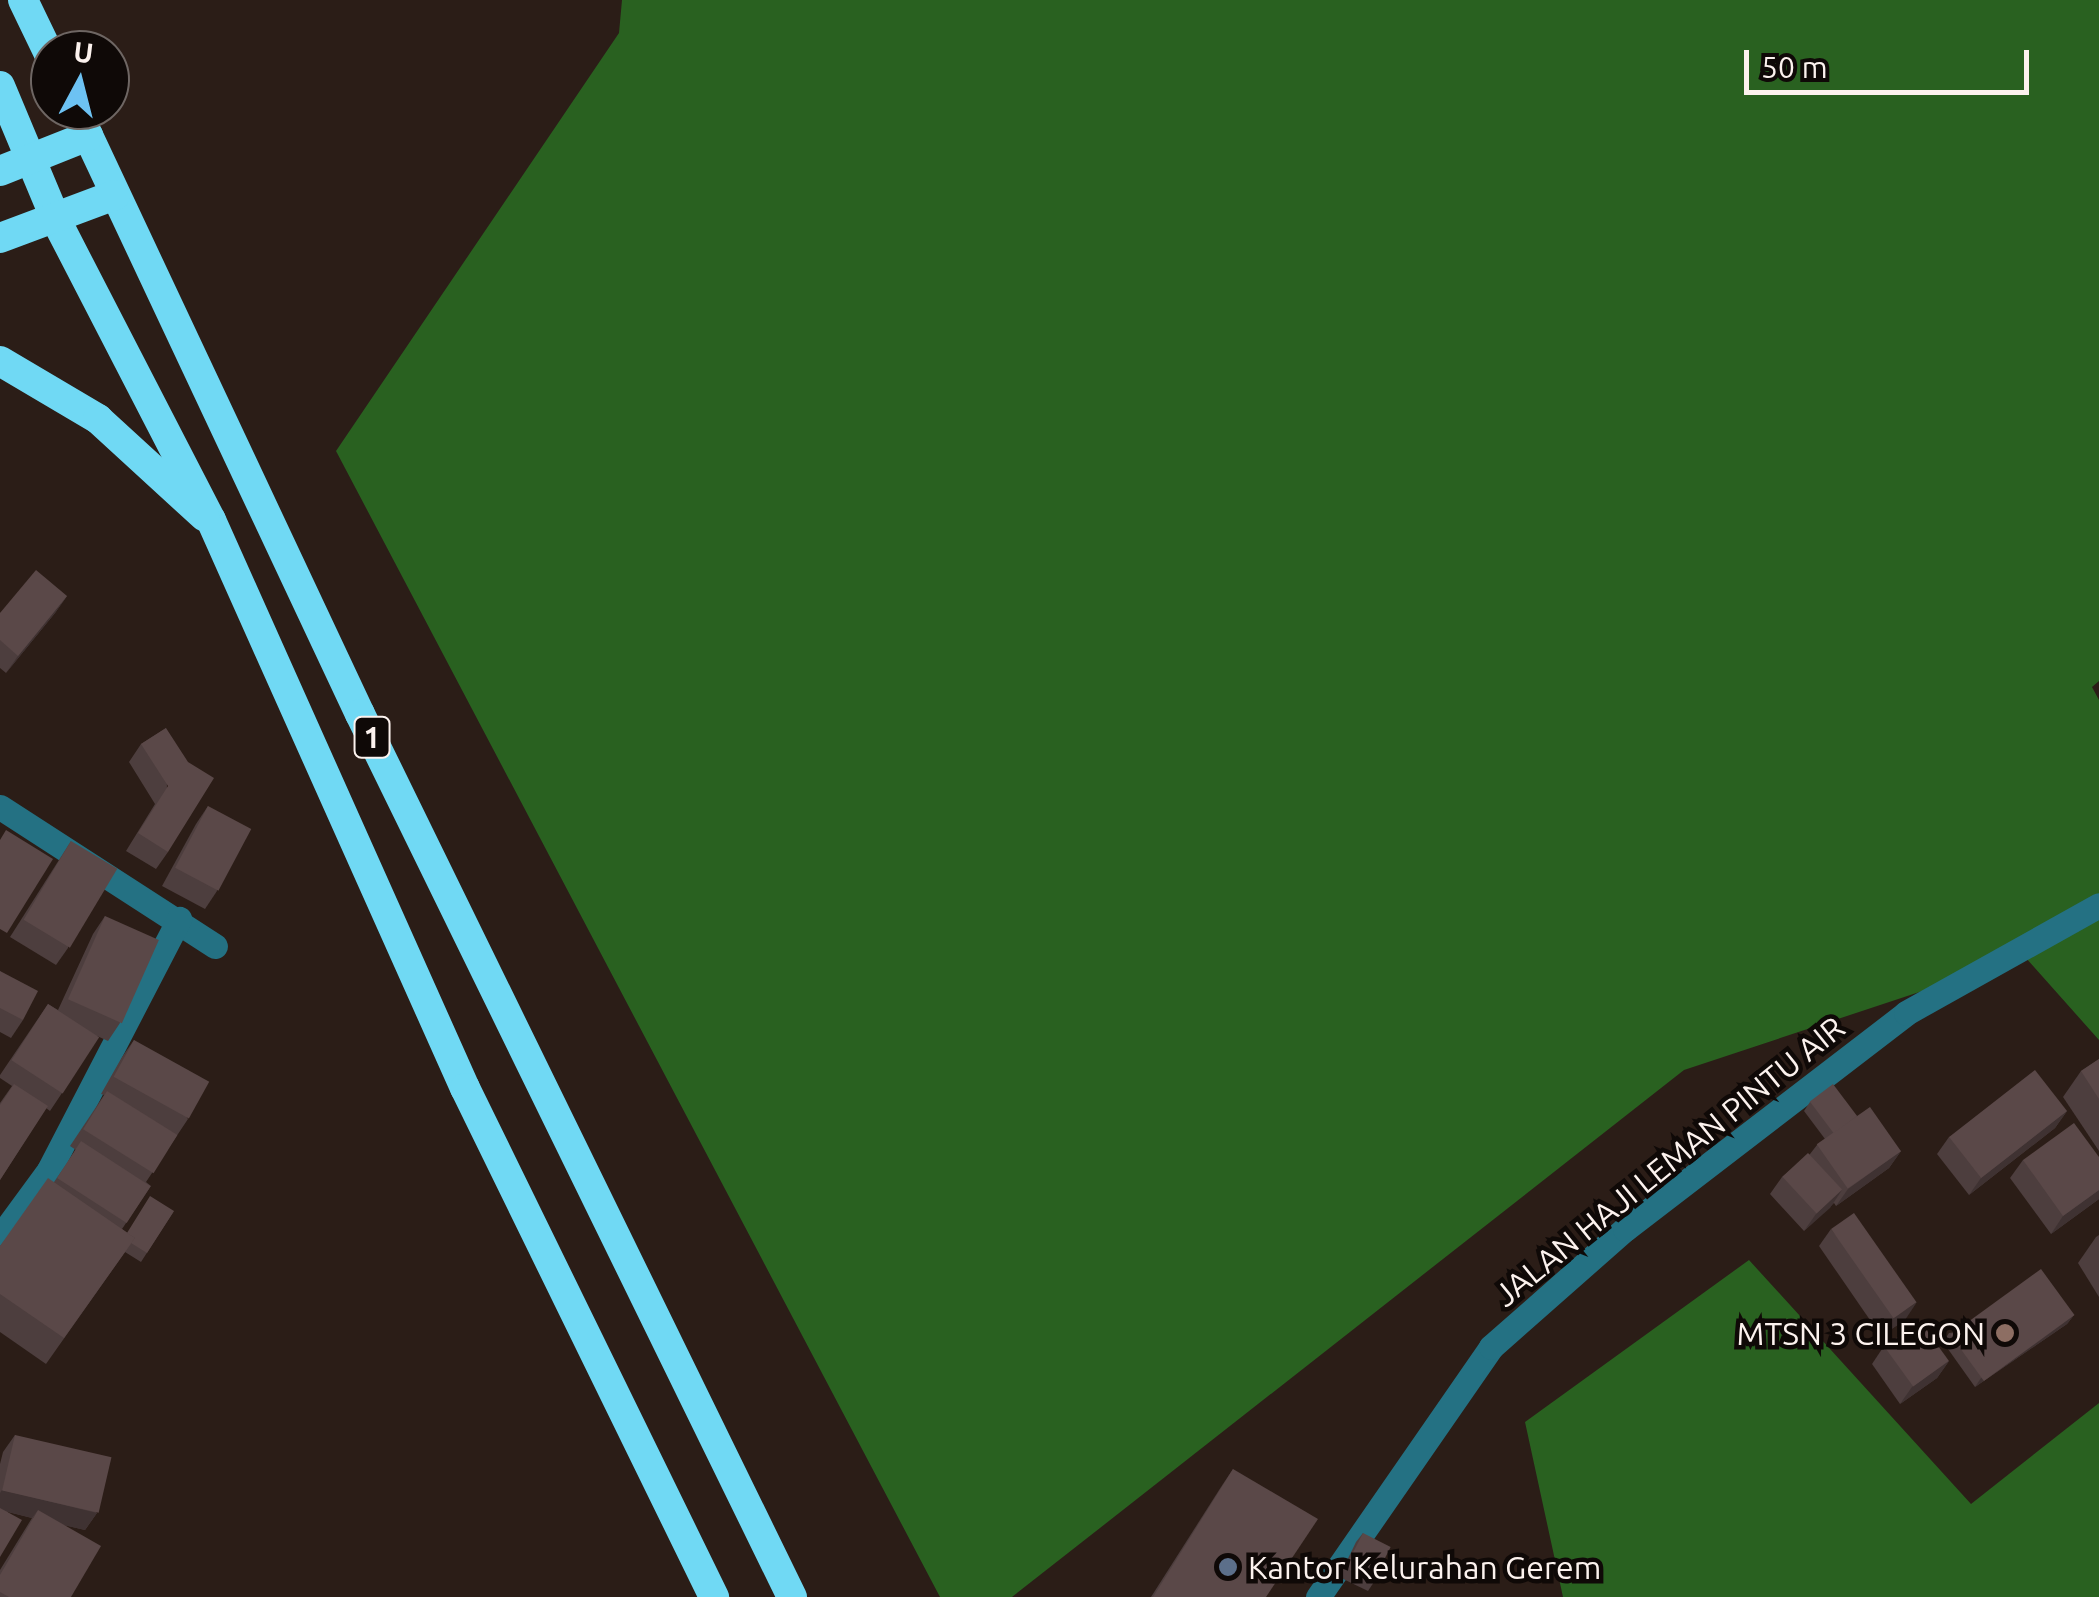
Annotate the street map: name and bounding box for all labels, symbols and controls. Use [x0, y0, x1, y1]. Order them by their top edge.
north arrow [30, 30, 130, 130]
scale bar [1749, 30, 2034, 92]
text: U [72, 35, 95, 68]
text: 50 m [1761, 50, 1828, 84]
road number: 1 [352, 712, 392, 762]
street label: JALAN HAJI LEMAN PINTU AIR [1486, 1008, 1852, 1314]
place label: MTSN 3 CILEGON [1737, 1314, 1985, 1352]
marker: MTSN 3 CILEGON [1994, 1322, 2016, 1344]
place label: Kantor Kelurahan Gerem [1248, 1548, 1601, 1586]
marker: Kantor Kelurahan Gerem [1217, 1556, 1239, 1578]

